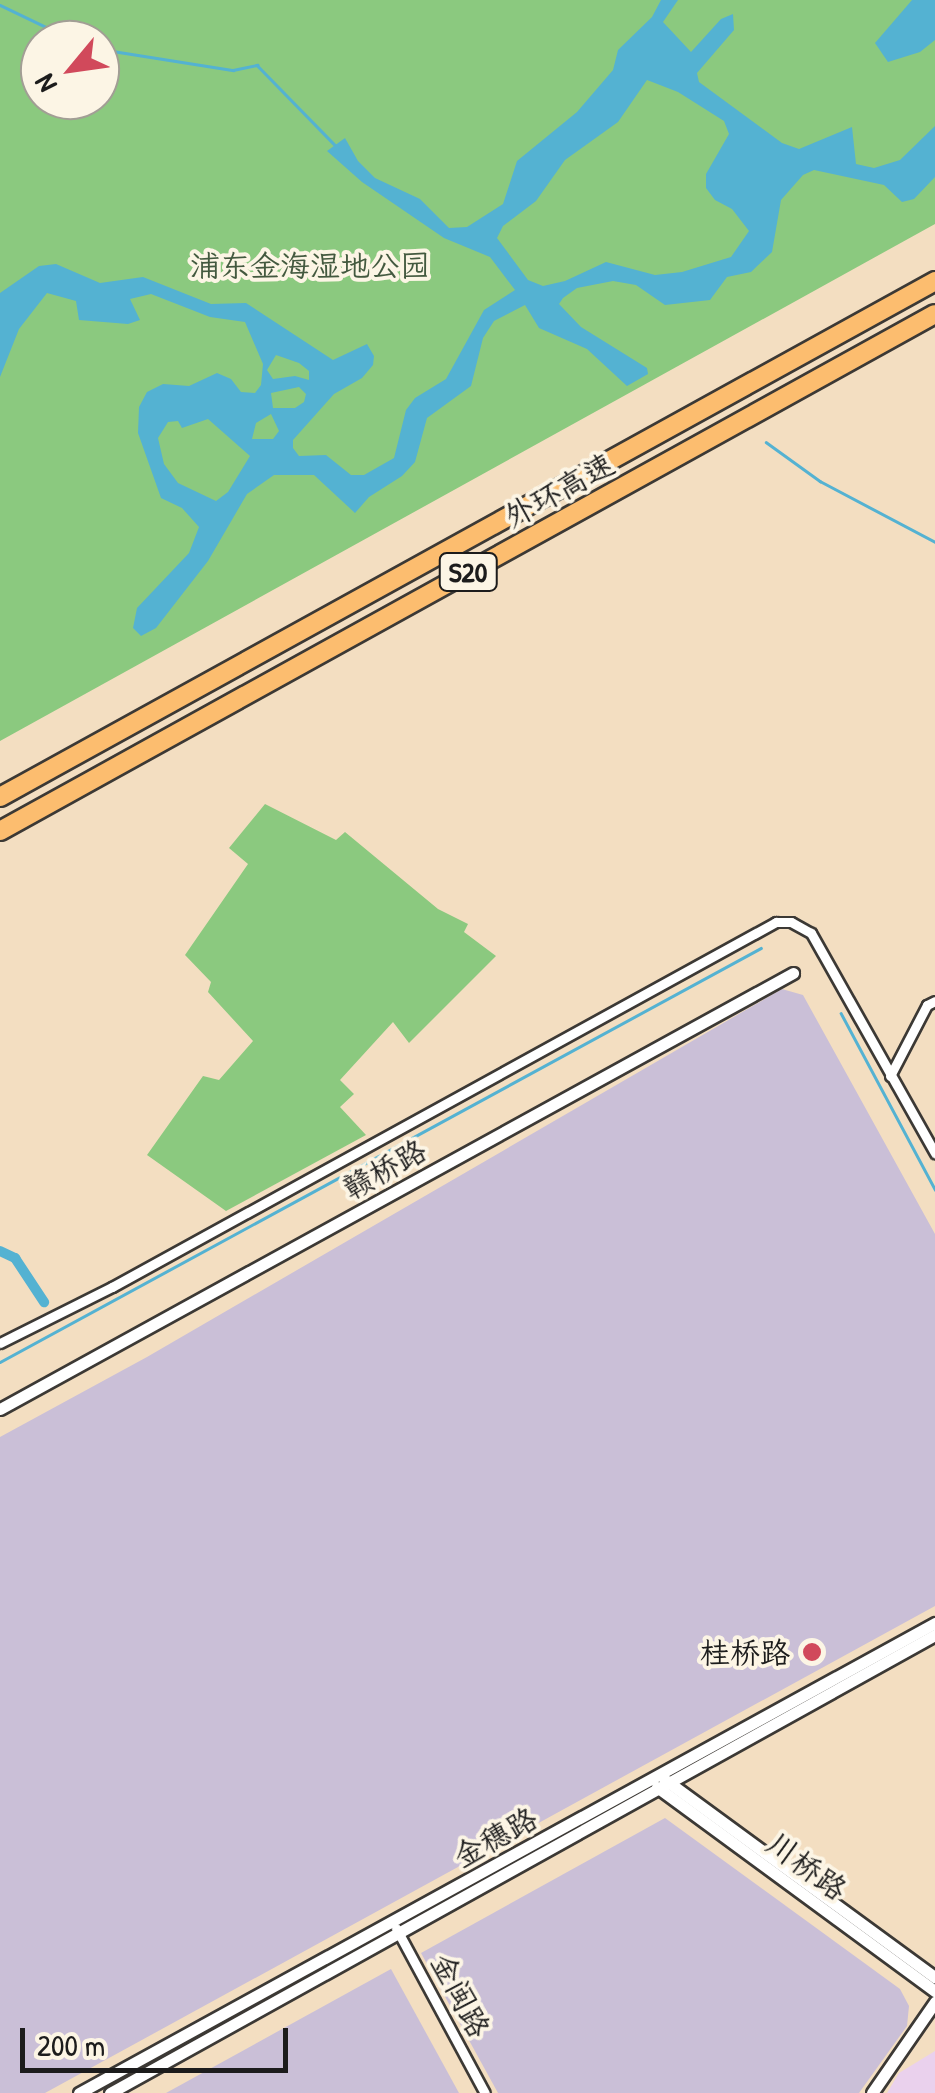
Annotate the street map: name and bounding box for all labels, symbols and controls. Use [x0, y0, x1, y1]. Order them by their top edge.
north arrow [20, 20, 120, 120]
text: N [25, 68, 66, 99]
park label: 浦东金海湿地公园 [190, 247, 430, 283]
street label: 外环高速 [498, 445, 620, 535]
road number: S20 [438, 549, 498, 595]
street label: 赣桥路 [336, 1131, 432, 1207]
place label: 桂桥路 [700, 1634, 790, 1670]
marker: 桂桥路 [799, 1639, 825, 1665]
street label: 金穗路 [447, 1799, 543, 1875]
street label: 川桥路 [760, 1825, 854, 1907]
street label: 金闽路 [424, 1947, 498, 2043]
scale bar [25, 2008, 292, 2070]
text: 200 m [37, 2025, 105, 2065]

